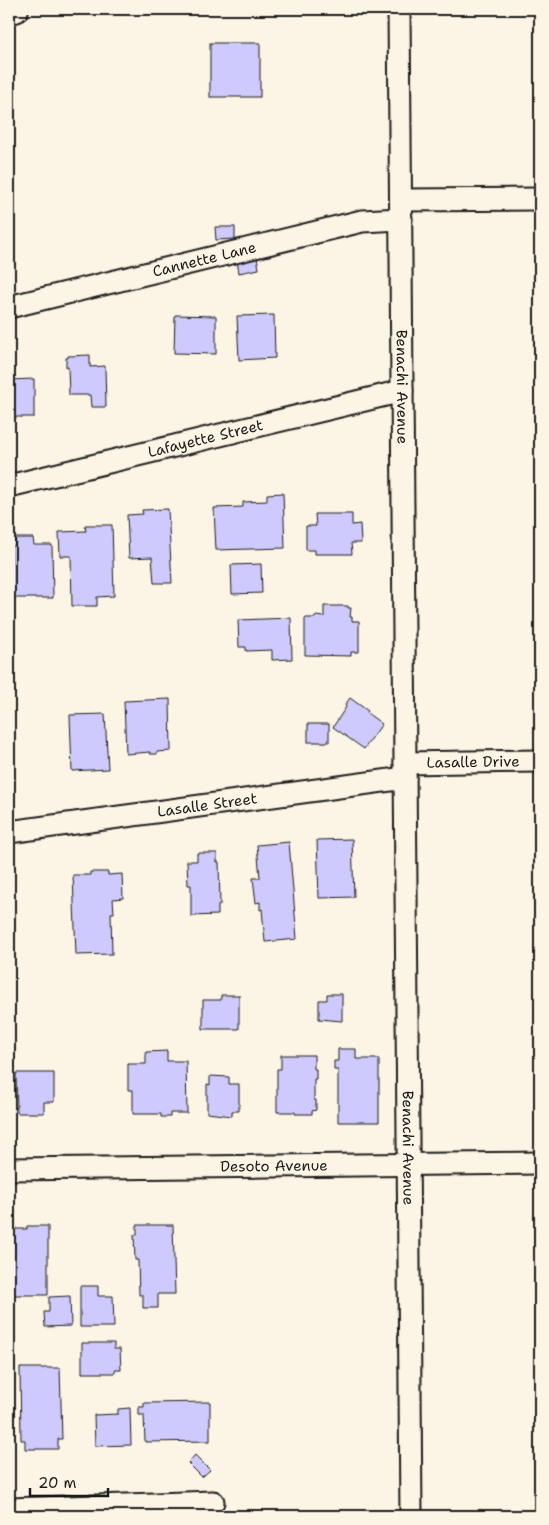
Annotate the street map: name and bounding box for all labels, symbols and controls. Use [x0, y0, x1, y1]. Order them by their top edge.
street label: Cannette Lane [150, 237, 258, 282]
street label: Benachi Avenue [392, 330, 412, 444]
street label: Lafayette Street [146, 415, 265, 462]
street label: Lasalle Drive [426, 751, 520, 773]
street label: Lasalle Street [156, 788, 258, 822]
street label: Benachi Avenue [398, 1091, 419, 1205]
street label: Desoto Avenue [220, 1155, 328, 1177]
scale bar [30, 1465, 108, 1497]
text: 20 m [38, 1473, 77, 1493]

